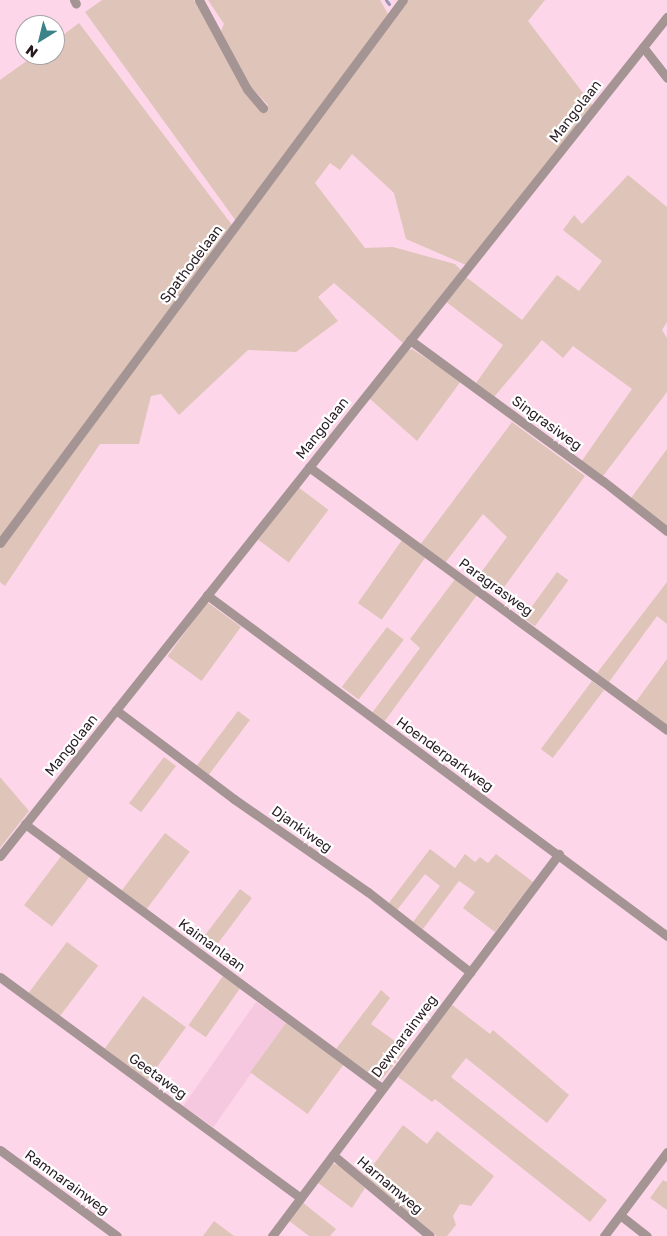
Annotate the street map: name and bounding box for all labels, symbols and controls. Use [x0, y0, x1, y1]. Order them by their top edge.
north arrow [15, 15, 65, 65]
text: N [22, 42, 41, 62]
street label: Mangolaan [545, 76, 605, 146]
street label: Spathodelaan [156, 222, 226, 306]
street label: Singrasiweg [509, 392, 585, 454]
street label: Mangolaan [292, 394, 352, 462]
street label: Paragrasweg [456, 555, 536, 619]
street label: Mangolaan [41, 711, 101, 779]
street label: Hoenderparkweg [393, 713, 497, 795]
street label: Djankiweg [269, 802, 335, 856]
street label: Kaimanlaan [175, 915, 249, 975]
street label: Dewnarainweg [367, 991, 441, 1081]
street label: Geetaweg [126, 1049, 190, 1103]
street label: Ramnarainweg [22, 1146, 112, 1218]
street label: Harnamweg [354, 1153, 426, 1217]

